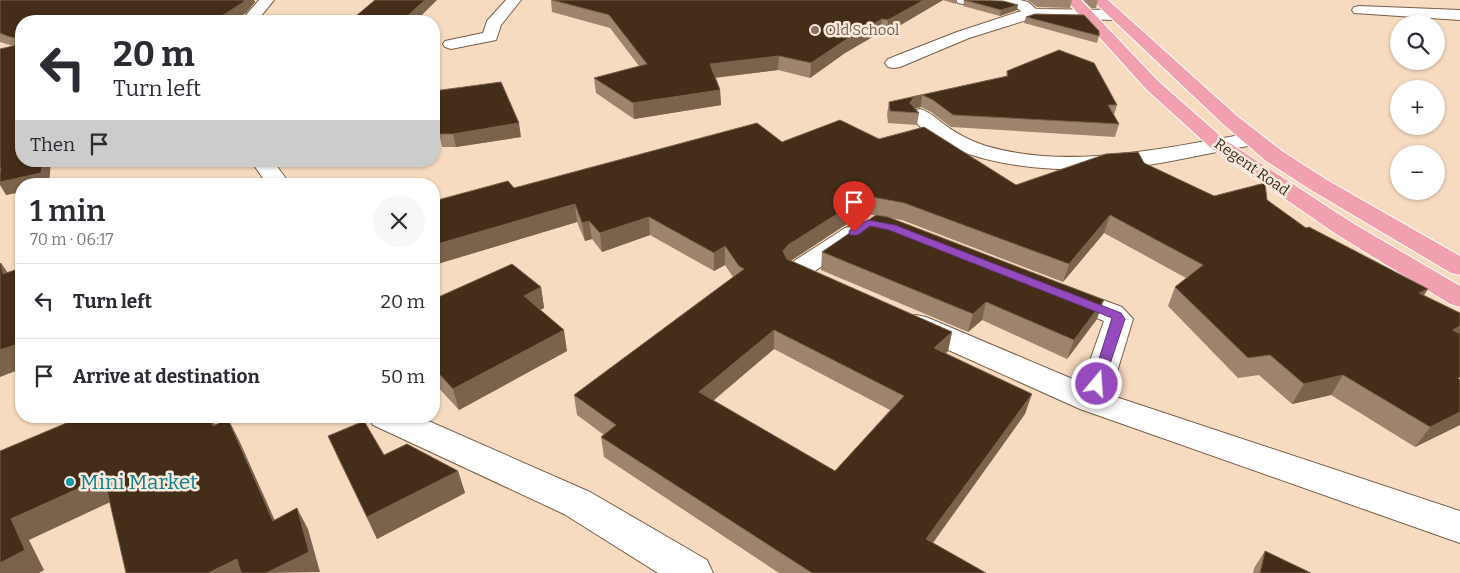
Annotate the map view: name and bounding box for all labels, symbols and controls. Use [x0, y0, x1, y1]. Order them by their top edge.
map controls [1390, 15, 1445, 200]
button: search [1390, 15, 1445, 70]
place label: Old School [825, 21, 899, 39]
marker: Old School [809, 24, 821, 36]
text: 20 m [113, 33, 195, 75]
icon: left [30, 35, 95, 100]
text: Turn left [113, 75, 201, 102]
button: + [1390, 80, 1445, 135]
icon: arrive [85, 130, 113, 158]
text: Then [30, 133, 75, 156]
street label: Regent Road [1211, 135, 1293, 199]
button: − [1390, 145, 1445, 200]
pin [833, 181, 875, 232]
icon: arrive [840, 188, 868, 216]
text: 1 min [30, 193, 105, 229]
button: close [373, 195, 425, 247]
text: 70 m · 06:17 [30, 230, 114, 249]
icon: left [30, 287, 58, 315]
text: Turn left [73, 290, 152, 313]
text: 20 m [381, 290, 425, 313]
position arrow [1070, 357, 1122, 409]
icon: arrive [30, 362, 58, 390]
text: Arrive at destination [73, 365, 260, 388]
text: 50 m [381, 365, 425, 388]
place label: Mini Market [80, 469, 198, 495]
marker: Mini Market [64, 476, 76, 488]

